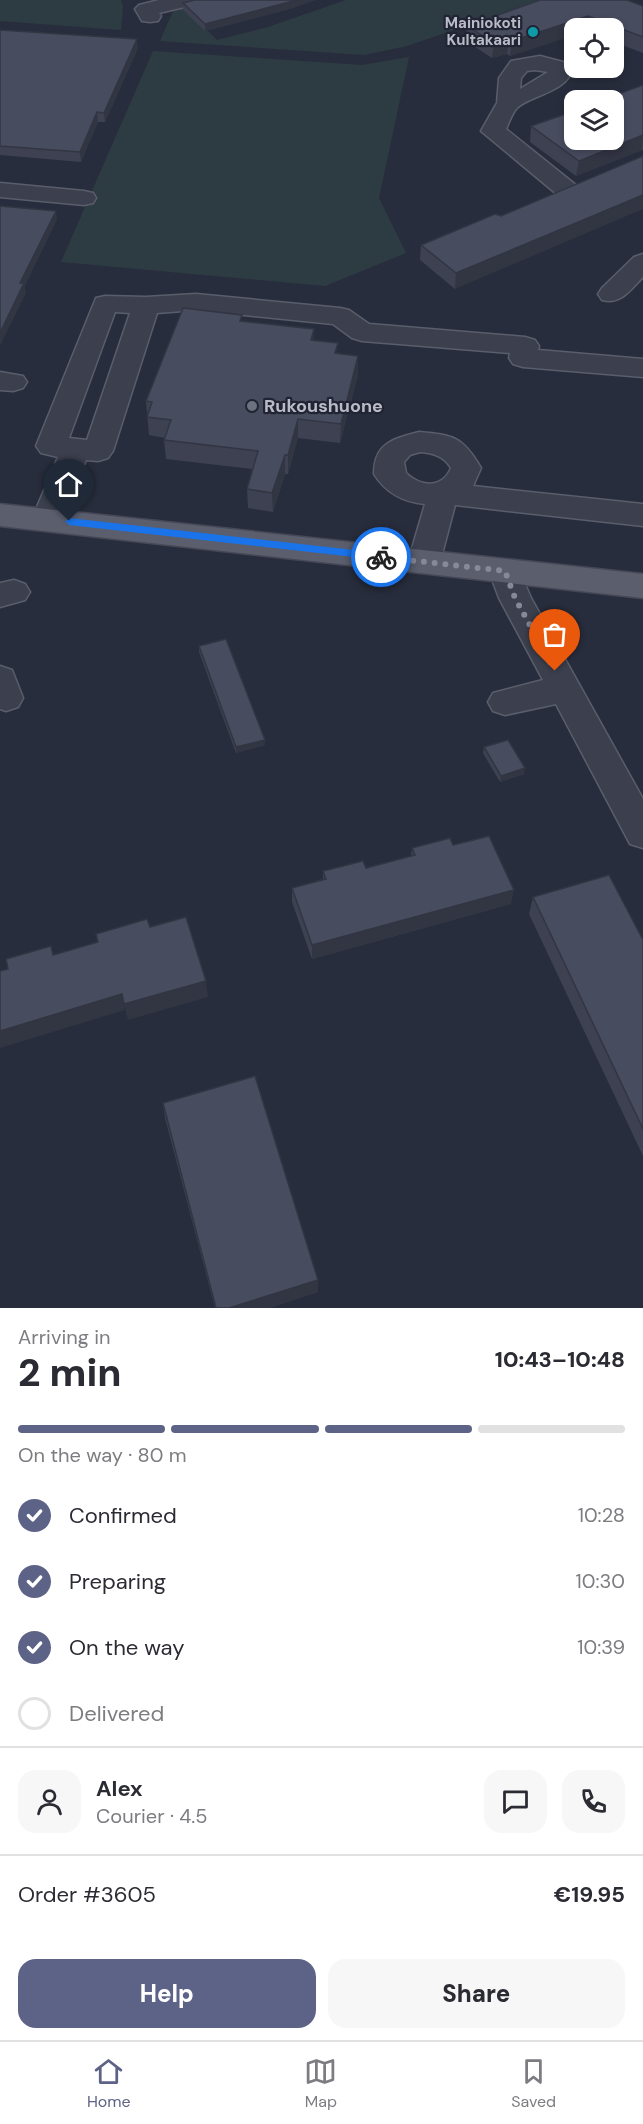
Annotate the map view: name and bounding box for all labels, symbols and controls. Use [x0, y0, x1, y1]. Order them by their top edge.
place label: Mainiokoti Kultakaari [445, 13, 521, 50]
map controls [564, 18, 624, 150]
button: locate [564, 18, 624, 78]
marker: Mainiokoti Kultakaari [526, 25, 540, 39]
button: layers [564, 90, 624, 150]
place label: Rukoushuone [264, 394, 383, 418]
marker: Rukoushuone [245, 399, 259, 413]
pin [43, 459, 94, 521]
icon: home [52, 468, 85, 501]
courier [351, 527, 411, 587]
icon: bike [365, 541, 398, 574]
pin [529, 609, 580, 671]
icon: bag [538, 618, 571, 651]
text: Arriving in [18, 1324, 110, 1350]
text: 10:43–10:48 [495, 1345, 625, 1374]
text: 2 min [18, 1347, 122, 1398]
text: On the way · 80 m [18, 1442, 186, 1468]
icon: check [18, 1499, 51, 1532]
text: Confirmed [69, 1501, 177, 1530]
text: 10:28 [578, 1502, 625, 1528]
icon: check [18, 1565, 51, 1598]
text: Preparing [69, 1567, 166, 1596]
text: 10:30 [576, 1568, 625, 1594]
icon: check [18, 1631, 51, 1664]
text: On the way [69, 1633, 184, 1662]
text: 10:39 [577, 1634, 625, 1660]
text: Delivered [69, 1699, 164, 1728]
button: person [18, 1770, 81, 1833]
button: chat [484, 1770, 547, 1833]
button: phone [562, 1770, 625, 1833]
text: Alex [96, 1774, 143, 1803]
text: Courier · 4.5 [96, 1803, 208, 1829]
text: Order #3605 [18, 1880, 156, 1909]
text: €19.95 [554, 1880, 625, 1909]
button: Help [18, 1959, 316, 2028]
button: Share [328, 1959, 625, 2028]
tab: Home [87, 2055, 131, 2112]
tab: Map [304, 2055, 337, 2112]
tab: Saved [511, 2055, 556, 2112]

